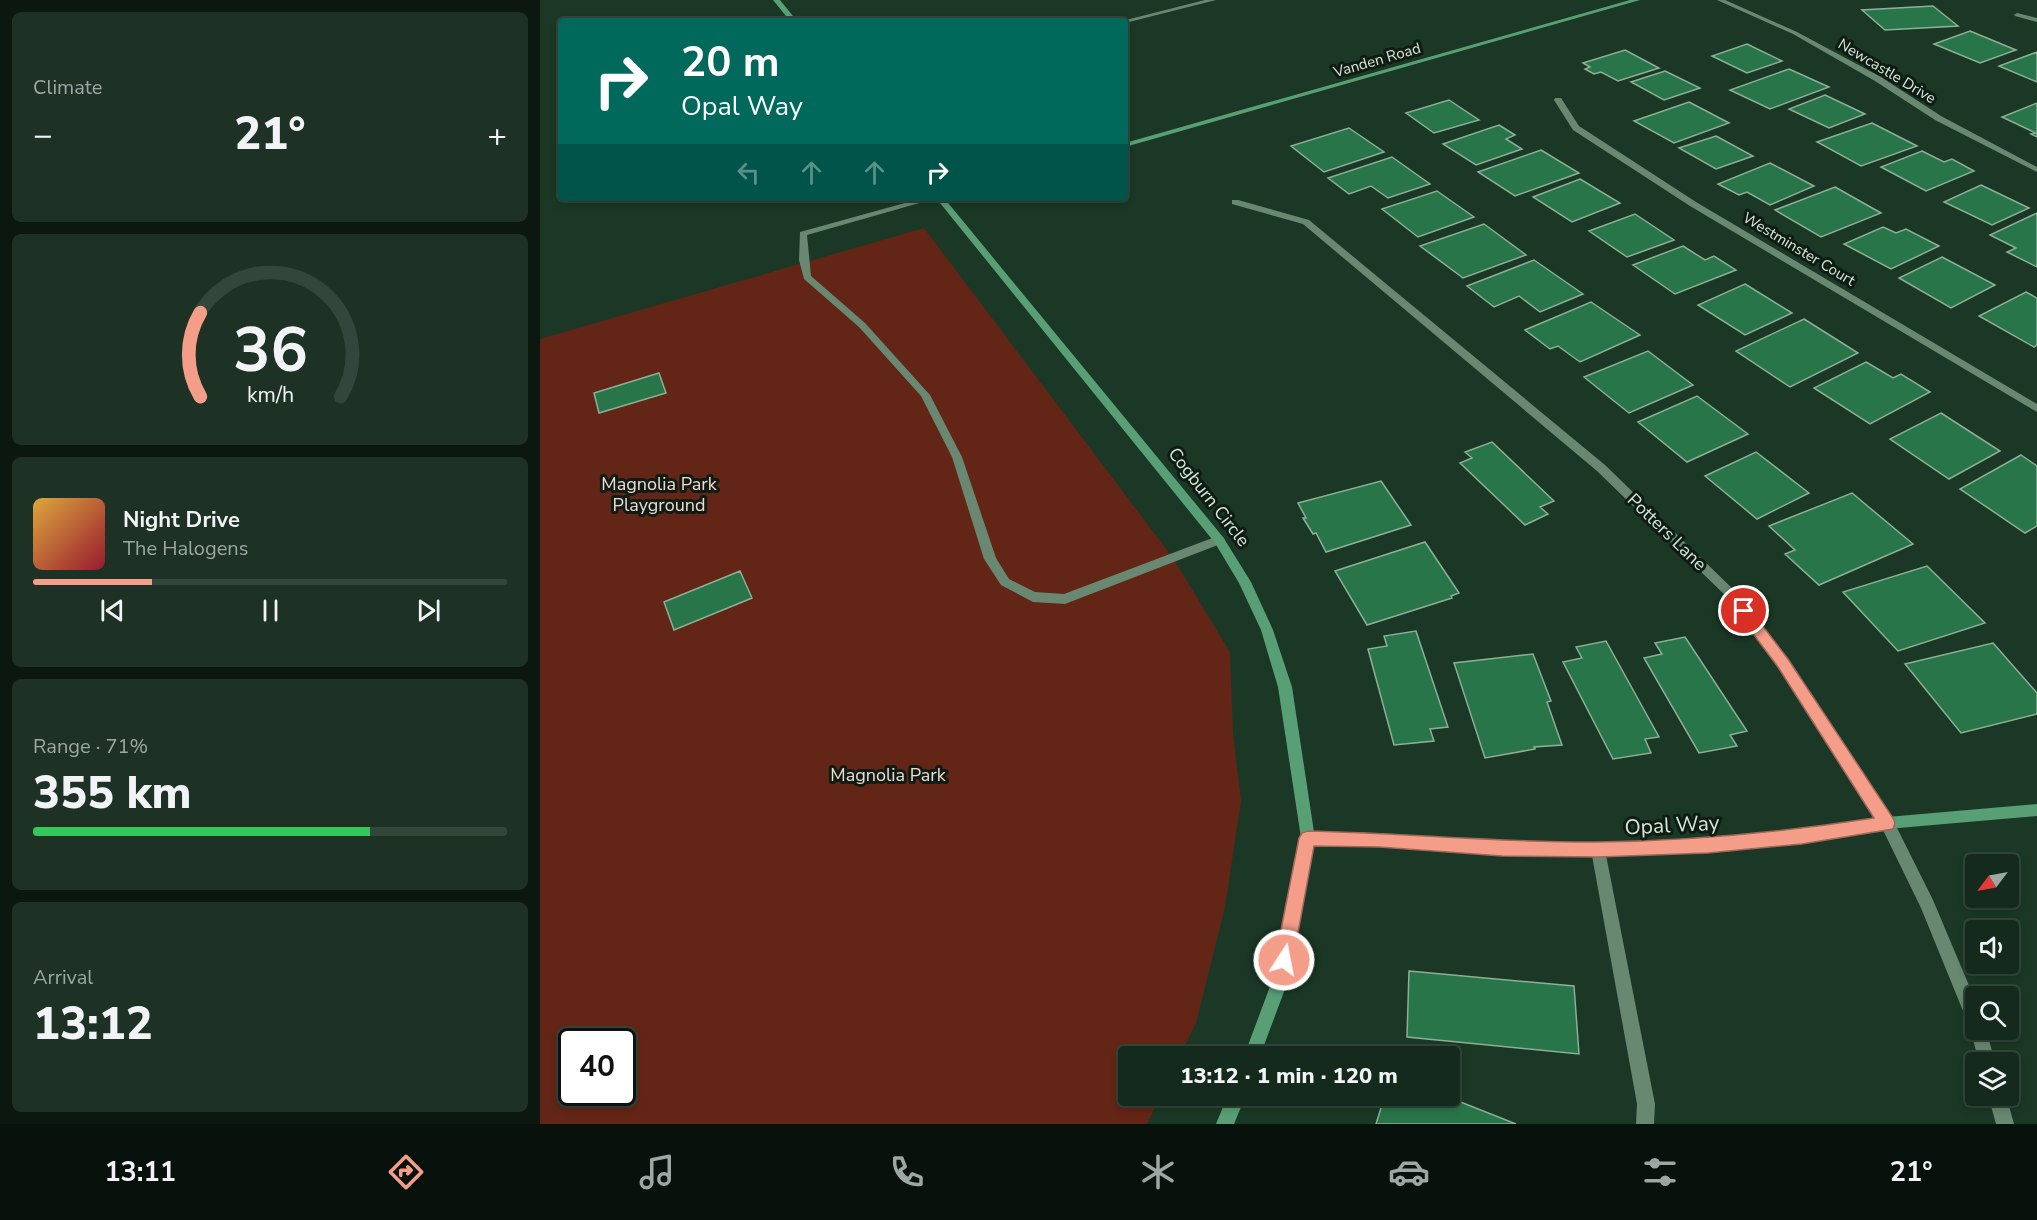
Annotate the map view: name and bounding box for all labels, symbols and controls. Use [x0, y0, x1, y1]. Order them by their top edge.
text: 20 m [681, 34, 780, 91]
street label: Newcastle Drive [1834, 34, 1940, 108]
street label: Vanden Road [1330, 38, 1423, 82]
icon: right [582, 42, 660, 120]
text: Climate [33, 74, 102, 101]
text: Opal Way [681, 88, 803, 125]
text: 21° [234, 104, 306, 165]
text: − [33, 113, 53, 158]
text: + [487, 113, 507, 158]
icon: left [732, 156, 765, 189]
icon: ahead [795, 156, 828, 189]
icon: ahead [858, 156, 891, 189]
icon: right [921, 156, 954, 189]
street label: Westminster Court [1739, 208, 1860, 291]
text: 36 [233, 308, 307, 393]
text: km/h [246, 380, 294, 410]
street label: Cogburn Circle [1163, 442, 1255, 552]
park label: Magnolia Park Playground [601, 472, 718, 517]
street label: Potters Lane [1622, 488, 1712, 576]
text: Night Drive [123, 505, 240, 535]
text: The Halogens [123, 535, 248, 562]
pin [1718, 585, 1769, 636]
icon: previous [96, 594, 129, 627]
icon: pause [254, 594, 287, 627]
icon: next [412, 594, 445, 627]
icon: arrive [1727, 594, 1760, 627]
text: Range · 71% [33, 733, 148, 760]
text: 355 km [33, 763, 192, 824]
park label: Magnolia Park [830, 763, 947, 787]
street label: Opal Way [1624, 809, 1720, 841]
north arrow [1965, 854, 2019, 908]
map controls [1965, 854, 2019, 1106]
button: sound [1965, 920, 2019, 974]
position arrow [1252, 928, 1316, 992]
text: Arrival [33, 964, 93, 991]
button: search [1965, 986, 2019, 1040]
text: 13:12 [33, 994, 153, 1055]
speed limit sign: 40 [558, 1028, 636, 1106]
button: layers [1965, 1052, 2019, 1106]
text: 13:12 · 1 min · 120 m [1180, 1061, 1398, 1091]
icon: directions [385, 1151, 427, 1193]
icon: music [636, 1151, 678, 1193]
icon: phone [886, 1151, 928, 1193]
icon: climate [1137, 1151, 1179, 1193]
icon: car [1388, 1151, 1430, 1193]
icon: filters [1639, 1151, 1681, 1193]
text: 13:11 [104, 1154, 176, 1191]
text: 21° [1890, 1154, 1932, 1191]

